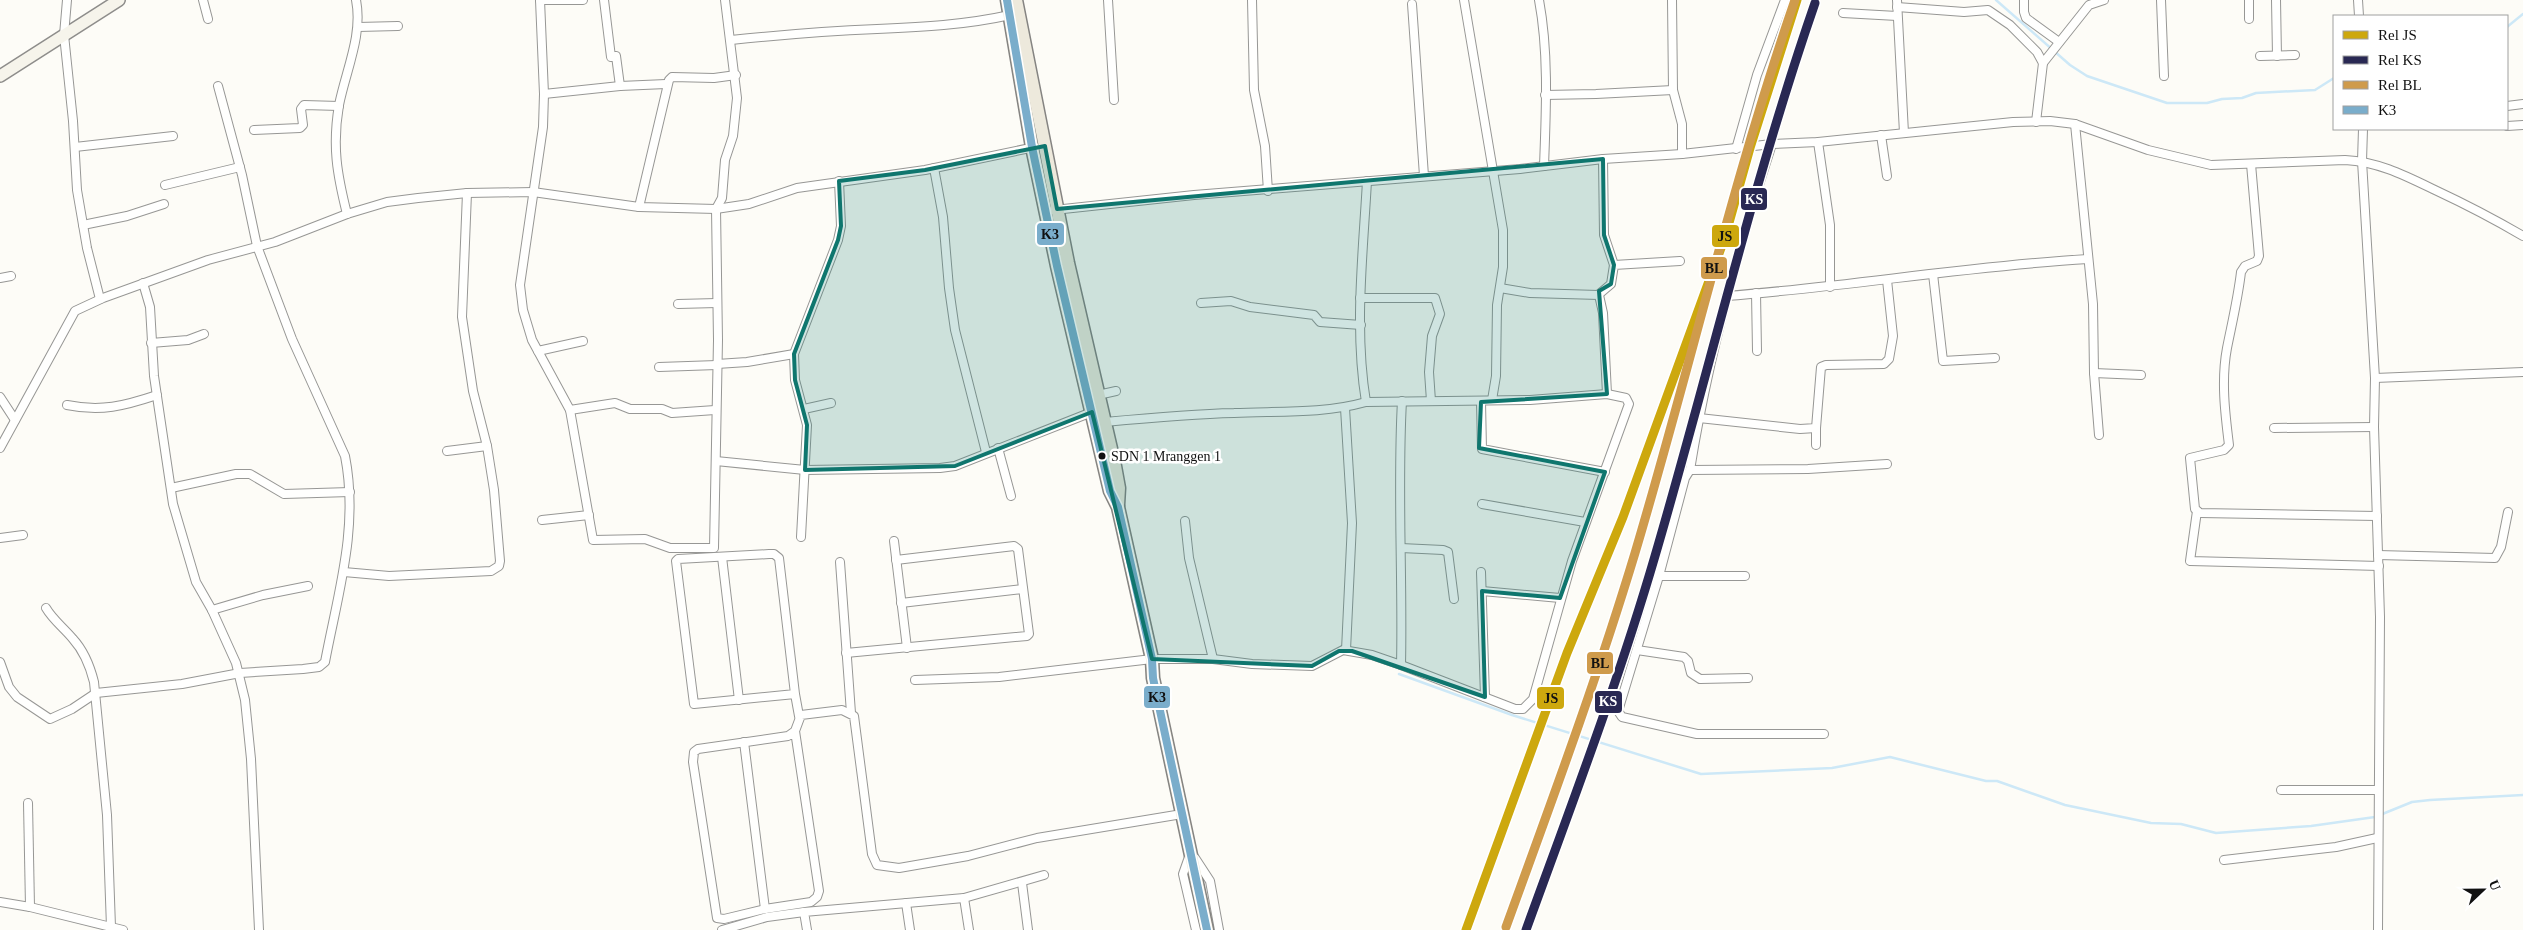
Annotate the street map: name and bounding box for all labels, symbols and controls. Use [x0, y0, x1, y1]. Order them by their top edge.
legend [2333, 15, 2508, 130]
text: Rel JS [2378, 27, 2417, 43]
text: Rel KS [2378, 52, 2422, 68]
text: Rel BL [2378, 77, 2422, 93]
text: K3 [2378, 102, 2396, 118]
line badge: KS [1740, 187, 1768, 211]
text: KS [1745, 192, 1764, 207]
line badge: K3 [1036, 222, 1065, 246]
line badge: JS [1711, 224, 1740, 248]
text: K3 [1041, 227, 1059, 242]
text: JS [1718, 229, 1733, 244]
line badge: BL [1700, 256, 1728, 280]
text: BL [1705, 261, 1723, 276]
place label: SDN 1 Mranggen 1 [1111, 449, 1221, 464]
marker: SDN 1 Mranggen 1 [1097, 451, 1107, 461]
line badge: BL [1586, 651, 1614, 675]
text: BL [1591, 656, 1609, 671]
line badge: K3 [1143, 685, 1171, 709]
line badge: JS [1536, 686, 1565, 710]
text: K3 [1148, 690, 1166, 705]
line badge: KS [1594, 690, 1623, 714]
text: JS [1544, 691, 1559, 706]
text: KS [1599, 694, 1618, 709]
north arrow [2458, 865, 2508, 915]
text: U [2486, 878, 2503, 893]

